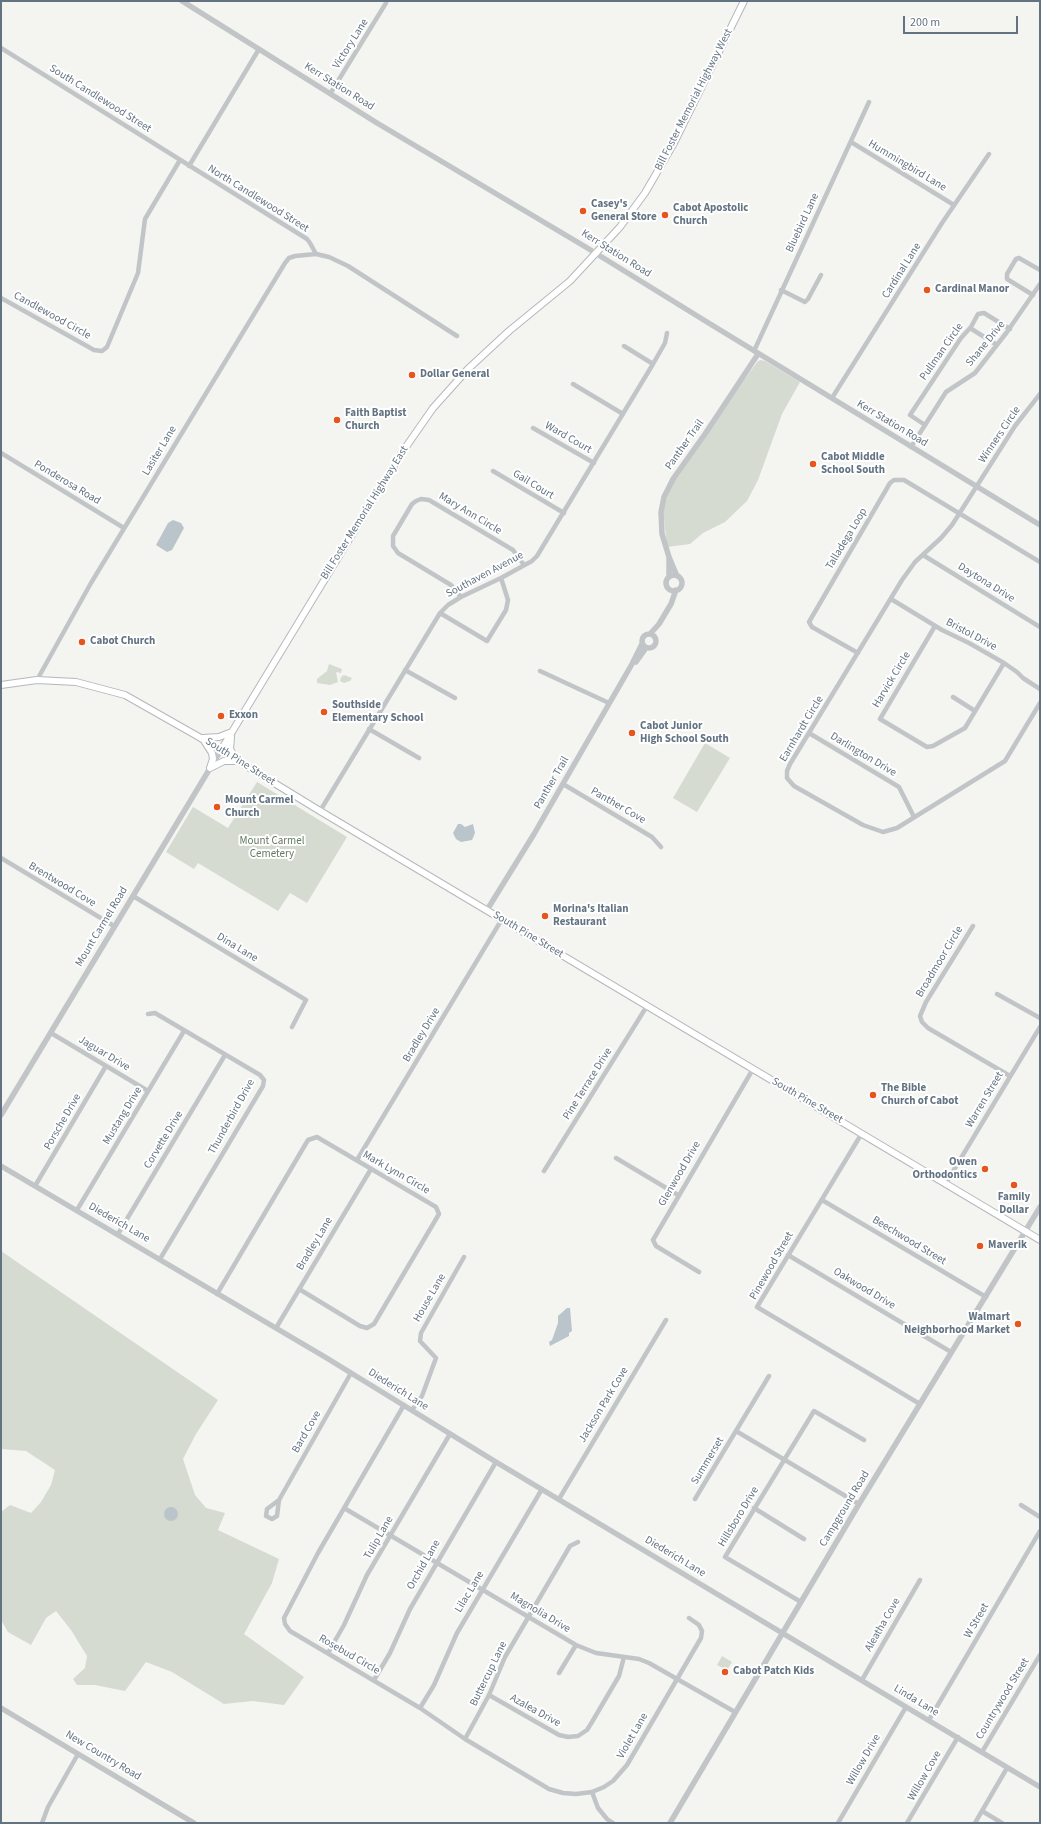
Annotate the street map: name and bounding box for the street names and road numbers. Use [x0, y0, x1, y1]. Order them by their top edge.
street label: Victory Lane [330, 17, 372, 71]
street label: Bill Foster Memorial Highway West [652, 27, 736, 173]
street label: Kerr Station Road [301, 60, 377, 114]
street label: South Candlewood Street [47, 62, 153, 136]
street label: Hummingbird Lane [866, 137, 948, 195]
street label: North Candlewood Street [205, 162, 311, 236]
street label: Bluebird Lane [784, 191, 822, 255]
street label: Kerr Station Road [578, 227, 654, 281]
street label: Cardinal Lane [880, 241, 924, 301]
street label: Candlewood Circle [11, 289, 93, 343]
street label: Shane Drive [964, 319, 1008, 369]
street label: Pullman Circle [917, 321, 967, 383]
street label: Kerr Station Road [854, 398, 930, 450]
street label: Winners Circle [976, 404, 1024, 466]
street label: Panther Trail [663, 417, 707, 473]
street label: Ward Court [542, 419, 594, 457]
street label: Lasiter Lane [140, 424, 180, 478]
street label: Bill Foster Memorial Highway East [318, 444, 412, 582]
street label: Ponderosa Road [31, 458, 103, 508]
street label: Gail Court [510, 468, 556, 502]
street label: Mary Ann Circle [436, 490, 504, 538]
street label: Talladega Loop [823, 506, 871, 572]
street label: Southaven Avenue [444, 549, 526, 601]
street label: Daytona Drive [955, 560, 1017, 606]
street label: Bristol Drive [943, 616, 999, 654]
street label: Harvick Circle [870, 649, 914, 711]
street label: Earnhardt Circle [777, 694, 827, 764]
street label: Darlington Drive [828, 730, 898, 780]
street label: South Pine Street [203, 735, 277, 789]
street label: Panther Trail [532, 754, 572, 812]
street label: Panther Cove [588, 785, 648, 827]
street label: Brentwood Cove [26, 860, 98, 910]
street label: Mount Carmel Road [73, 885, 131, 969]
street label: South Pine Street [490, 909, 566, 961]
street label: Broadmoor Circle [914, 924, 966, 1000]
street label: Dina Lane [214, 931, 260, 965]
street label: Bradley Drive [401, 1005, 443, 1065]
street label: Jaguar Drive [76, 1033, 132, 1075]
street label: Pine Terrace Drive [561, 1046, 615, 1122]
street label: Warren Street [963, 1070, 1007, 1130]
street label: South Pine Street [769, 1075, 845, 1127]
street label: Thunderbird Drive [206, 1077, 258, 1157]
street label: Mustang Drive [101, 1085, 145, 1147]
street label: Porsche Drive [42, 1092, 84, 1152]
street label: Corvette Drive [142, 1109, 186, 1171]
street label: Glenwood Drive [656, 1139, 704, 1209]
street label: Mark Lynn Circle [360, 1148, 432, 1198]
street label: Diederich Lane [86, 1200, 152, 1246]
street label: Beechwood Street [870, 1214, 948, 1268]
street label: Bradley Lane [294, 1215, 336, 1273]
street label: Pinewood Street [747, 1230, 797, 1302]
street label: Oakwood Drive [831, 1265, 897, 1313]
street label: House Lane [411, 1271, 449, 1325]
street label: Jackson Park Cove [576, 1365, 632, 1445]
street label: Diederich Lane [365, 1366, 431, 1414]
street label: Bard Cove [290, 1408, 324, 1456]
street label: Summerset [689, 1435, 727, 1487]
street label: Campground Road [817, 1469, 873, 1549]
street label: Hillsboro Drive [716, 1485, 762, 1549]
street label: Tulip Lane [361, 1514, 397, 1562]
street label: Diederich Lane [642, 1534, 708, 1580]
street label: Orchid Lane [404, 1538, 444, 1592]
street label: Lilac Lane [453, 1569, 487, 1615]
street label: Magnolia Drive [507, 1590, 573, 1636]
street label: Aleatha Cove [862, 1596, 904, 1654]
street label: W Street [962, 1601, 992, 1641]
street label: Rosebud Circle [316, 1632, 382, 1678]
street label: Buttercup Lane [468, 1639, 510, 1709]
street label: Countrywood Street [973, 1656, 1033, 1742]
street label: Linda Lane [891, 1682, 941, 1720]
street label: Azalea Drive [507, 1692, 563, 1730]
street label: Violet Lane [615, 1711, 651, 1761]
street label: New Country Road [63, 1728, 143, 1784]
street label: Willow Drive [844, 1732, 884, 1788]
street label: Willow Cove [905, 1749, 945, 1803]

